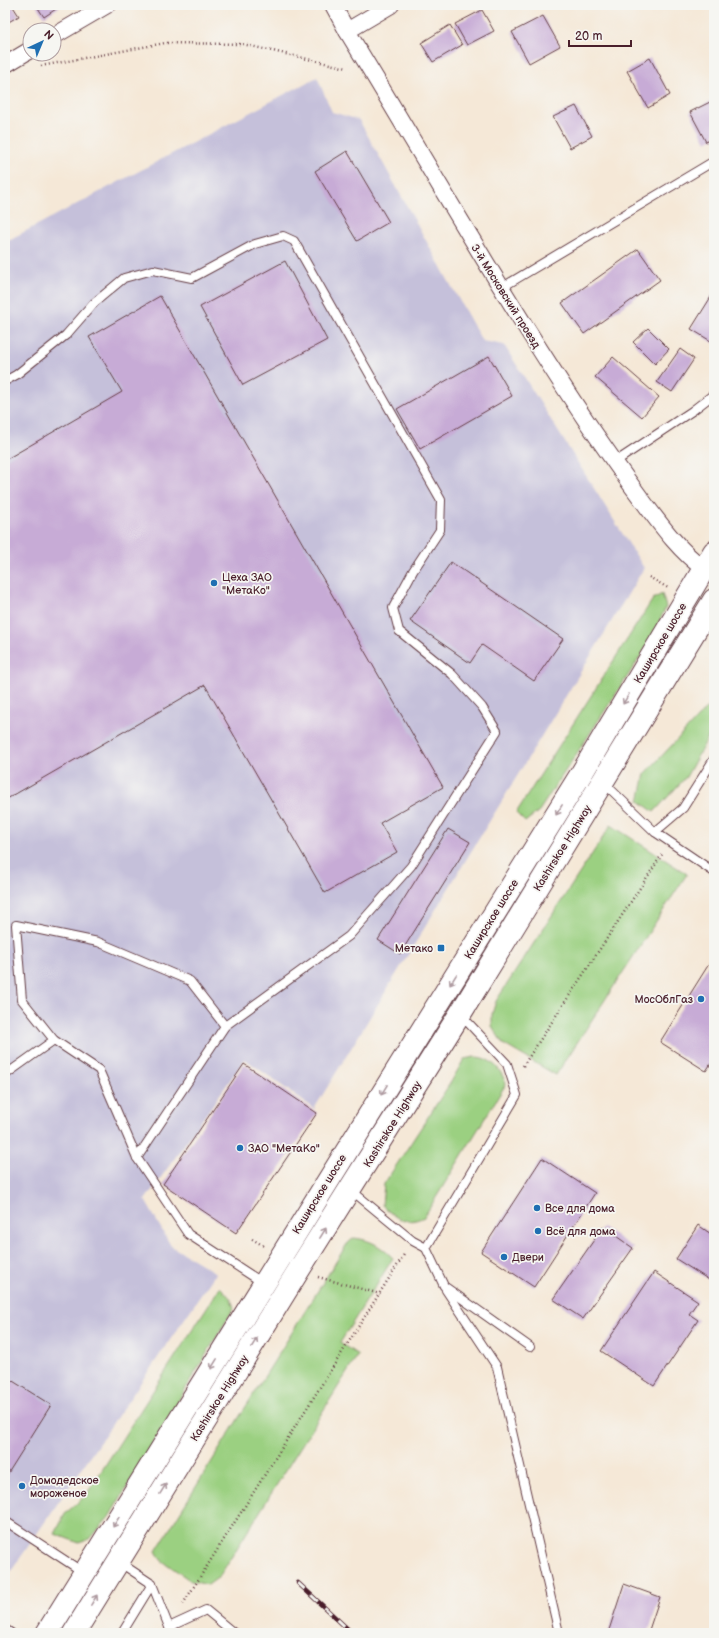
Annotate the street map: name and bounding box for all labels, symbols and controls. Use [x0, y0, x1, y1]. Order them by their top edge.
north arrow [22, 22, 62, 62]
scale bar [569, 22, 631, 48]
text: N [41, 28, 56, 43]
text: 20 m [575, 29, 602, 44]
street label: 3-й Московский проезд [468, 242, 543, 351]
place label: Цеха ЗАО "МетаКо" [222, 571, 272, 597]
marker: Цеха ЗАО "МетаКо" [209, 578, 219, 588]
street label: Каширское шоссе [631, 601, 690, 686]
one-way arrow [622, 693, 630, 705]
street label: Kashirskoe Highway [531, 803, 594, 894]
one-way arrow [554, 804, 562, 816]
street label: Каширское шоссе [462, 877, 521, 962]
place label: Метако [395, 942, 433, 955]
marker: Метако [436, 943, 446, 953]
one-way arrow [449, 974, 457, 985]
place label: МосОблГаз [635, 993, 693, 1006]
marker: МосОблГаз [696, 994, 706, 1004]
street label: Kashirskoe Highway [361, 1079, 424, 1170]
one-way arrow [380, 1084, 388, 1095]
place label: ЗАО "МетаКо" [248, 1142, 320, 1155]
marker: ЗАО "МетаКо" [235, 1143, 245, 1153]
street label: Каширское шоссе [290, 1152, 349, 1237]
place label: Все для дома [545, 1202, 615, 1215]
marker: Все для дома [532, 1203, 542, 1213]
place label: Всё для дома [546, 1225, 616, 1238]
marker: Всё для дома [533, 1226, 543, 1236]
one-way arrow [319, 1227, 327, 1239]
place label: Двери [512, 1251, 544, 1264]
marker: Двери [499, 1252, 509, 1262]
one-way arrow [250, 1337, 258, 1349]
street label: Kashirskoe Highway [188, 1353, 251, 1444]
one-way arrow [210, 1358, 218, 1369]
place label: Домодедское мороженое [30, 1474, 99, 1500]
marker: Домодедское мороженое [17, 1481, 27, 1491]
one-way arrow [159, 1483, 167, 1495]
one-way arrow [112, 1516, 120, 1528]
one-way arrow [91, 1594, 99, 1606]

